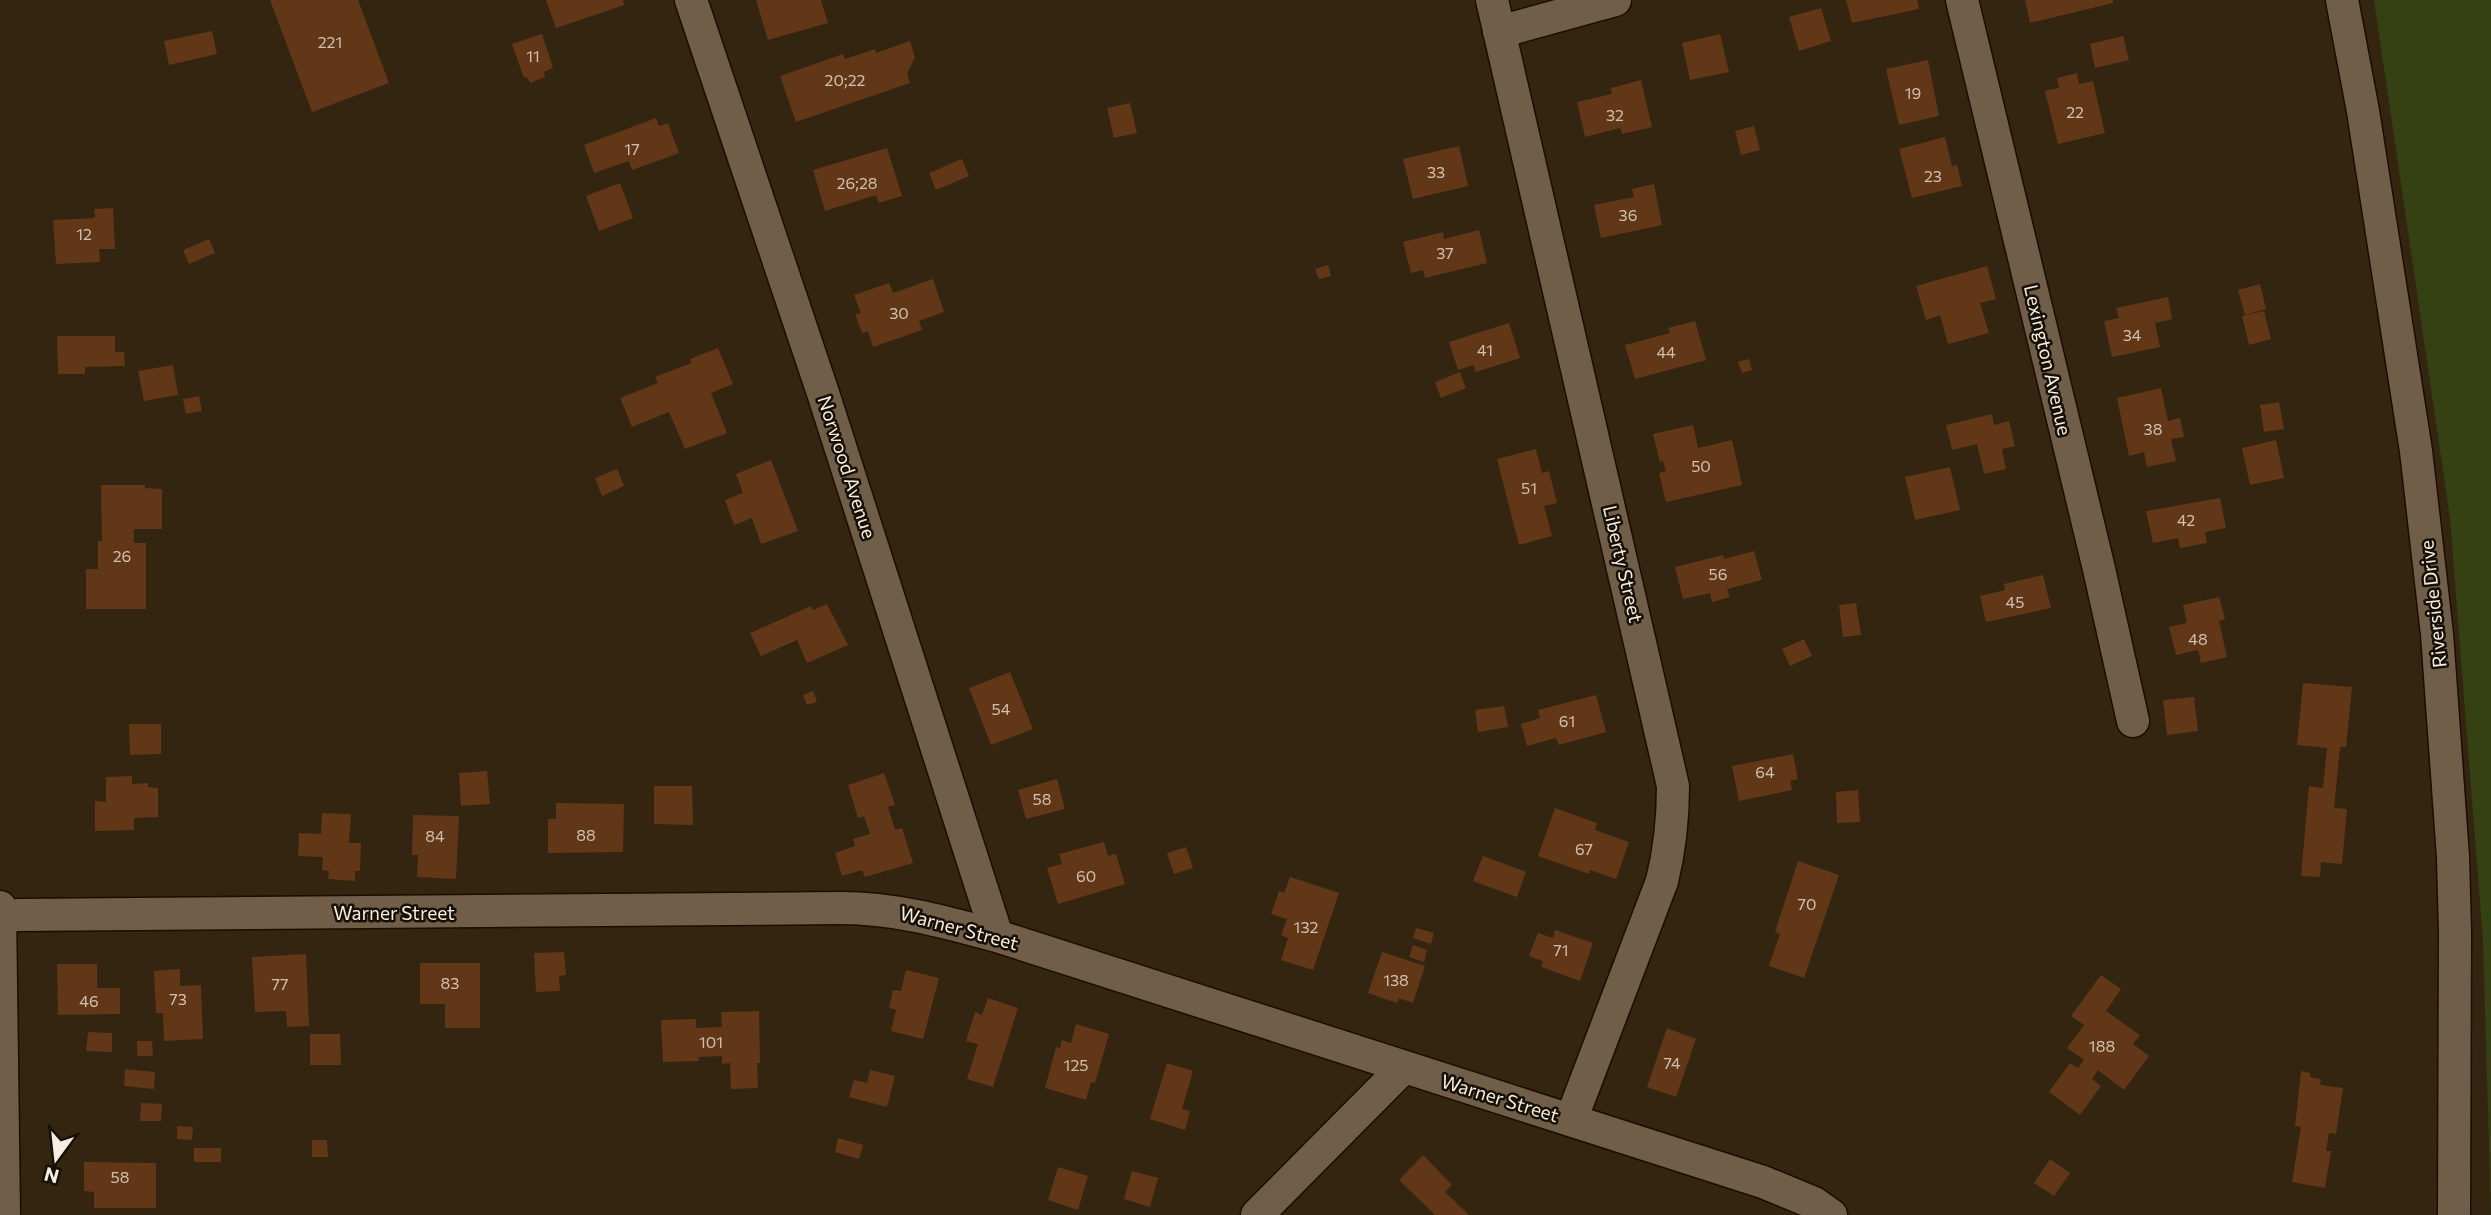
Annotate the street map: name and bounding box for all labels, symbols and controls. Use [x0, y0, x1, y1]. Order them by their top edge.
house number: 221 [318, 32, 342, 51]
house number: 11 [526, 46, 540, 65]
house number: 20;22 [825, 70, 866, 89]
house number: 19 [1905, 83, 1921, 102]
house number: 22 [2066, 102, 2084, 121]
house number: 32 [1606, 105, 1624, 124]
house number: 17 [624, 139, 640, 158]
house number: 33 [1427, 162, 1445, 181]
house number: 23 [1924, 166, 1942, 185]
house number: 26;28 [837, 173, 877, 192]
house number: 36 [1619, 205, 1637, 224]
house number: 12 [76, 224, 92, 243]
house number: 37 [1436, 243, 1454, 262]
street label: Lexington Avenue [2020, 282, 2077, 437]
house number: 30 [889, 303, 909, 322]
house number: 34 [2123, 325, 2142, 344]
house number: 41 [1477, 340, 1493, 359]
house number: 44 [1656, 342, 1676, 361]
street label: Norwood Avenue [814, 393, 881, 541]
house number: 38 [2144, 419, 2162, 438]
house number: 50 [1691, 456, 1711, 475]
house number: 51 [1521, 478, 1537, 497]
street label: Liberty Street [1599, 503, 1648, 625]
house number: 42 [2177, 510, 2195, 529]
street label: Riverside Drive [2414, 539, 2451, 669]
house number: 26 [113, 546, 131, 565]
house number: 56 [1709, 564, 1727, 583]
house number: 45 [2006, 592, 2024, 611]
house number: 48 [2188, 629, 2208, 648]
house number: 54 [992, 699, 1011, 718]
house number: 61 [1559, 711, 1575, 730]
house number: 64 [1755, 762, 1775, 781]
house number: 58 [1033, 789, 1051, 808]
house number: 88 [576, 825, 596, 844]
house number: 84 [425, 826, 445, 845]
house number: 67 [1575, 839, 1593, 858]
house number: 60 [1076, 866, 1096, 885]
house number: 70 [1798, 894, 1816, 913]
street label: Warner Street [333, 901, 455, 924]
street label: Warner Street [897, 901, 1021, 954]
house number: 132 [1294, 917, 1319, 936]
house number: 71 [1553, 940, 1569, 959]
house number: 138 [1383, 970, 1409, 989]
house number: 83 [441, 973, 459, 992]
house number: 77 [272, 974, 288, 993]
house number: 73 [169, 989, 187, 1008]
house number: 46 [79, 991, 99, 1010]
house number: 101 [699, 1032, 723, 1051]
house number: 188 [2089, 1036, 2115, 1055]
house number: 74 [1663, 1053, 1681, 1072]
house number: 125 [1064, 1055, 1088, 1074]
street label: Warner Street [1439, 1069, 1562, 1126]
north arrow [21, 1124, 91, 1194]
text: N [42, 1163, 61, 1189]
house number: 58 [111, 1167, 129, 1186]

